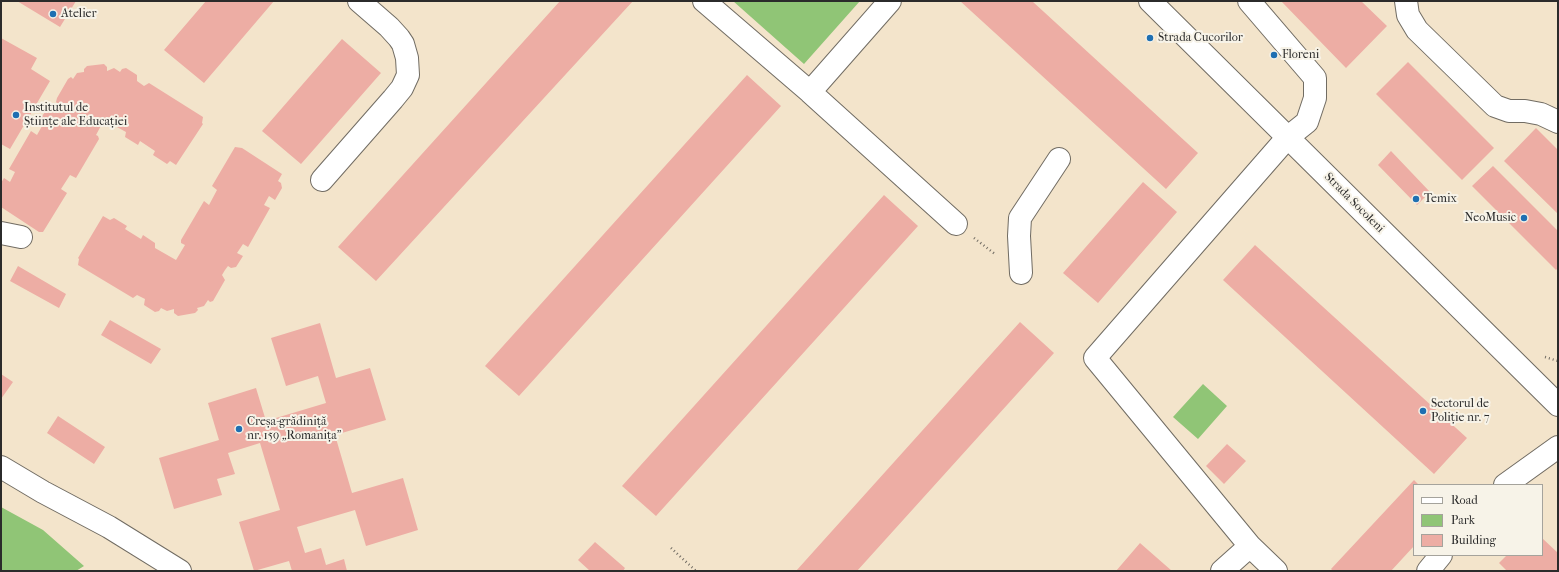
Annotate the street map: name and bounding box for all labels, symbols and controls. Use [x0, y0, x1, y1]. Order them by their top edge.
place label: Atelier [61, 7, 97, 21]
marker: Atelier [48, 9, 58, 19]
place label: Strada Cucorilor [1158, 31, 1243, 45]
marker: Strada Cucorilor [1145, 33, 1155, 43]
place label: Floreni [1282, 48, 1319, 62]
marker: Floreni [1269, 50, 1279, 60]
place label: Institutul de Științe ale Educației [24, 101, 127, 129]
marker: Institutul de Științe ale Educației [11, 110, 21, 120]
street label: Strada Socoleni [1321, 170, 1387, 236]
place label: Temix [1424, 192, 1457, 206]
marker: Temix [1411, 194, 1421, 204]
place label: NeoMusic [1464, 211, 1516, 225]
marker: NeoMusic [1519, 213, 1529, 223]
place label: Sectorul de Poliție nr. 7 [1431, 397, 1489, 425]
marker: Sectorul de Poliție nr. 7 [1418, 406, 1428, 416]
place label: Creșa-grădiniță nr. 159 „Romanița” [247, 415, 341, 443]
marker: Creșa-grădiniță nr. 159 „Romanița” [234, 424, 244, 434]
legend [1413, 484, 1543, 556]
text: Road [1451, 493, 1478, 507]
text: Park [1451, 513, 1475, 527]
text: Building [1451, 533, 1496, 547]

